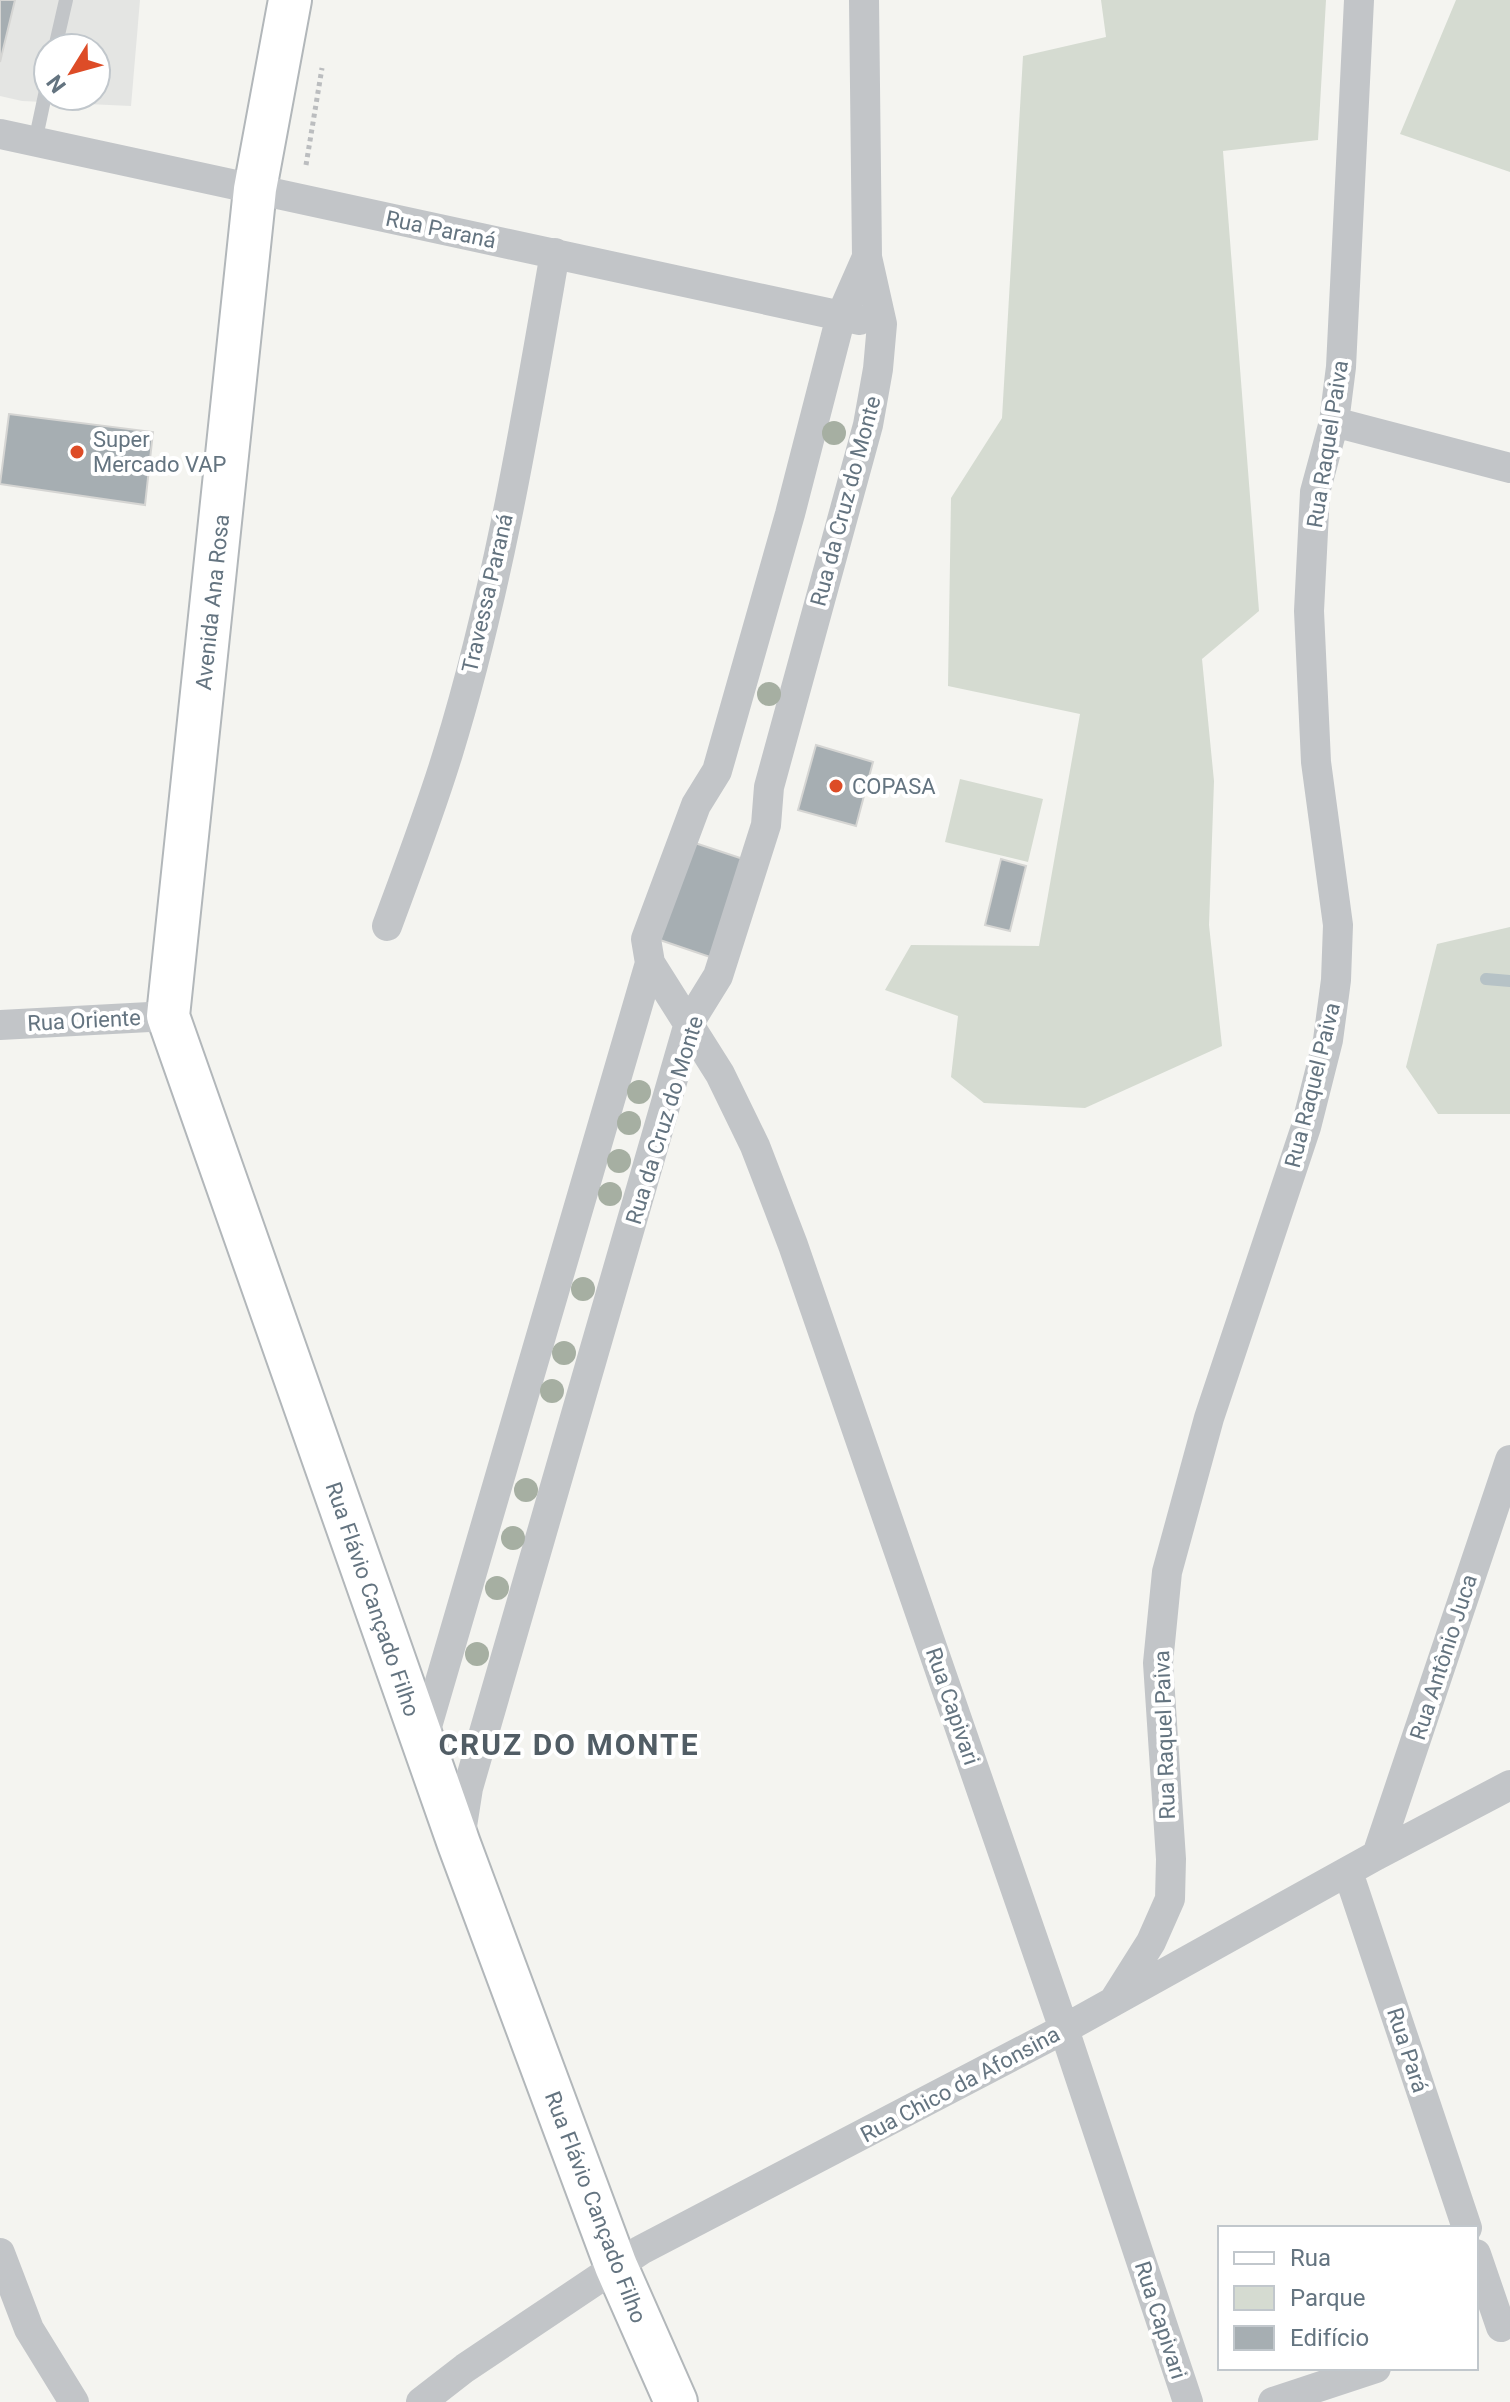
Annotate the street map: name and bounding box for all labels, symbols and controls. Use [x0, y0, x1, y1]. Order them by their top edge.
north arrow [32, 32, 112, 112]
text: N [42, 70, 71, 97]
street label: Rua Paraná [384, 206, 498, 253]
street label: Rua Raquel Paiva [1302, 359, 1353, 530]
street label: Rua da Cruz do Monte [805, 393, 886, 609]
place label: Super Mercado VAP [93, 427, 227, 477]
marker: Super Mercado VAP [68, 443, 86, 461]
street label: Travessa Paraná [457, 511, 518, 675]
street label: Avenida Ana Rosa [191, 513, 234, 691]
place label: COPASA [852, 774, 936, 799]
marker: COPASA [827, 777, 845, 795]
street label: Rua Raquel Paiva [1280, 1000, 1345, 1170]
street label: Rua Oriente [27, 1005, 141, 1036]
street label: Rua da Cruz do Monte [621, 1013, 708, 1227]
street label: Rua Flávio Cançado Filho [321, 1479, 424, 1720]
street label: Rua Antônio Juca [1405, 1571, 1482, 1743]
street label: Rua Capivari [921, 1644, 984, 1768]
street label: Rua Raquel Paiva [1149, 1650, 1180, 1820]
district label: CRUZ DO MONTE [438, 1727, 700, 1762]
street label: Rua Pará [1382, 2005, 1433, 2096]
street label: Rua Chico da Afonsina [856, 2021, 1064, 2148]
street label: Rua Flávio Cançado Filho [540, 2088, 651, 2327]
legend [1218, 2226, 1478, 2370]
text: Rua [1290, 2244, 1331, 2272]
street label: Rua Capivari [1130, 2258, 1191, 2382]
text: Parque [1290, 2284, 1366, 2312]
text: Edifício [1290, 2324, 1369, 2352]

